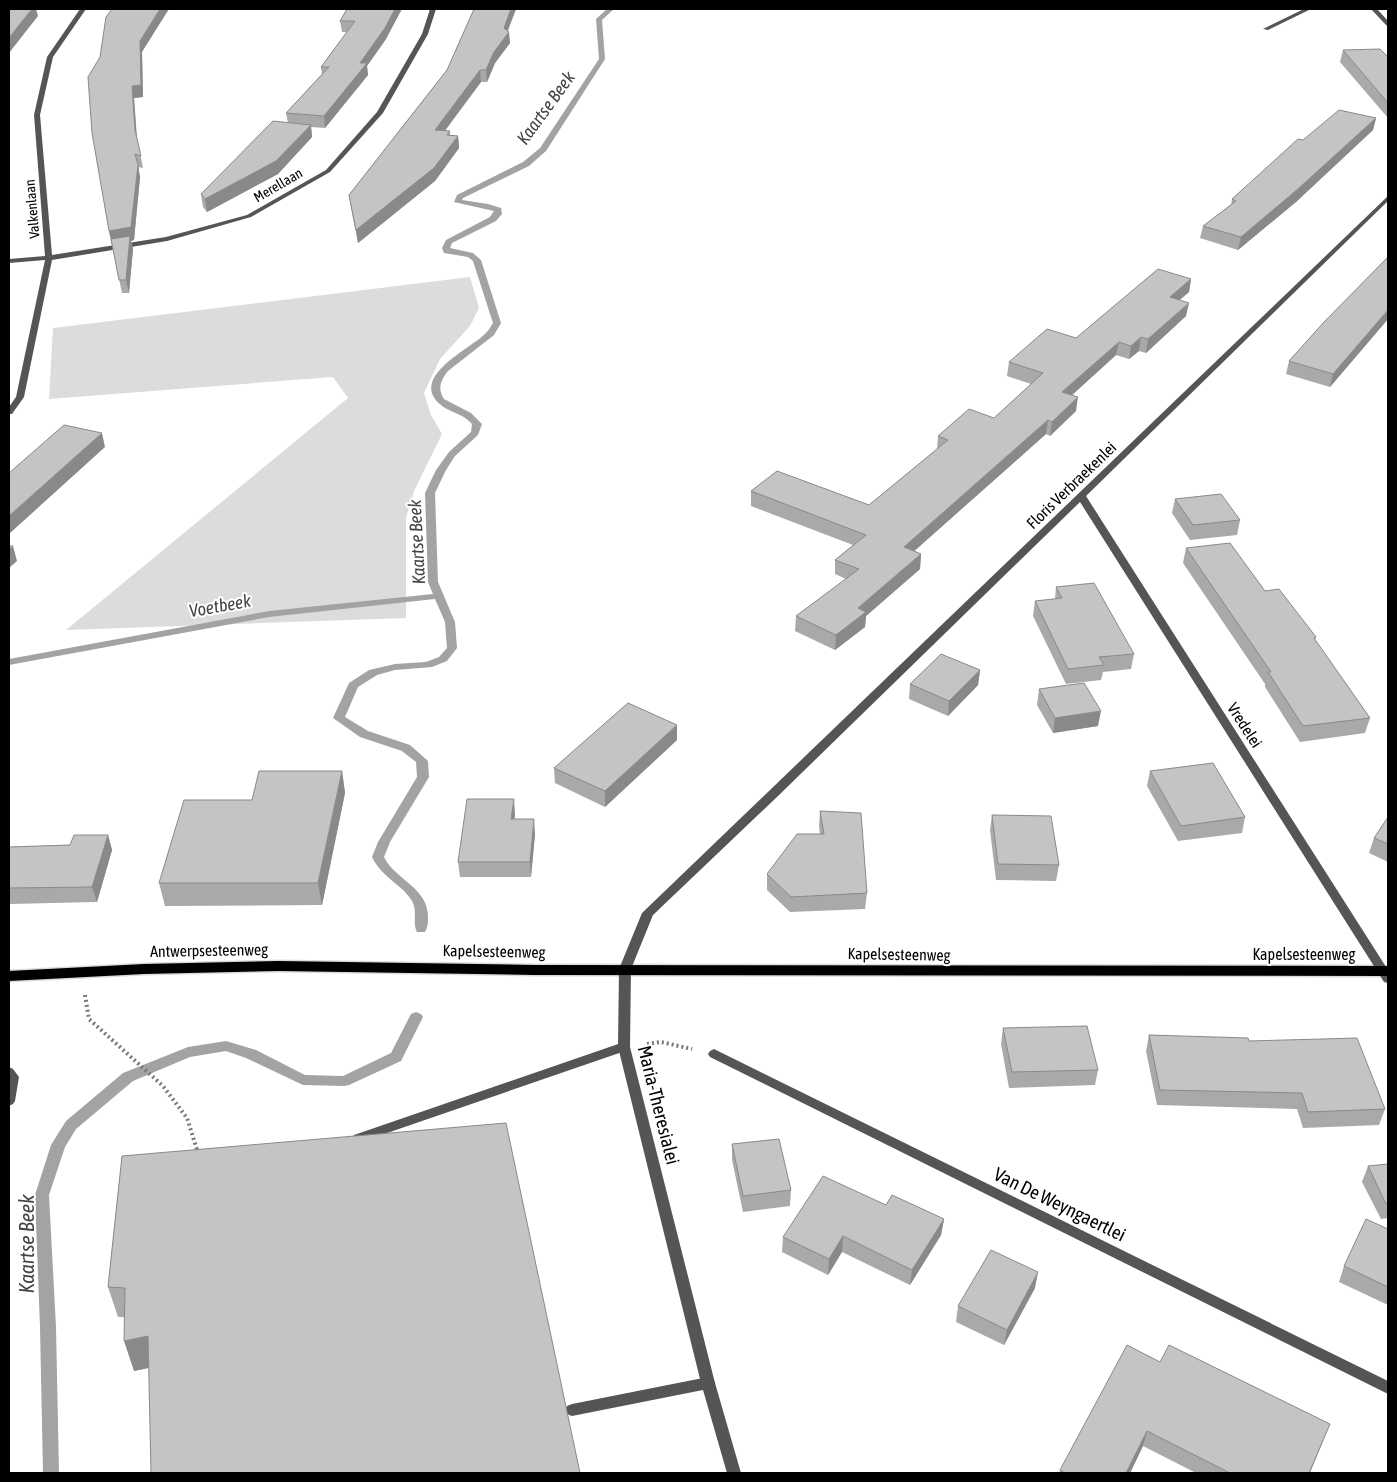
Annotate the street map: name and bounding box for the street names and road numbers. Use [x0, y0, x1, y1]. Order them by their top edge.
street label: Merellaan [251, 165, 305, 205]
street label: Valkenlaan [21, 179, 43, 239]
street label: Floris Verbraekenlei [1023, 438, 1119, 532]
street label: Vredelei [1224, 699, 1266, 751]
street label: Antwerpsesteenweg [150, 940, 268, 961]
street label: Kapelsesteenweg [442, 941, 546, 962]
street label: Kapelsesteenweg [847, 944, 951, 965]
street label: Kapelsesteenweg [1253, 945, 1356, 964]
street label: Maria-Theresialei [634, 1043, 684, 1167]
street label: Van De Weyngaertlei [990, 1163, 1130, 1245]

